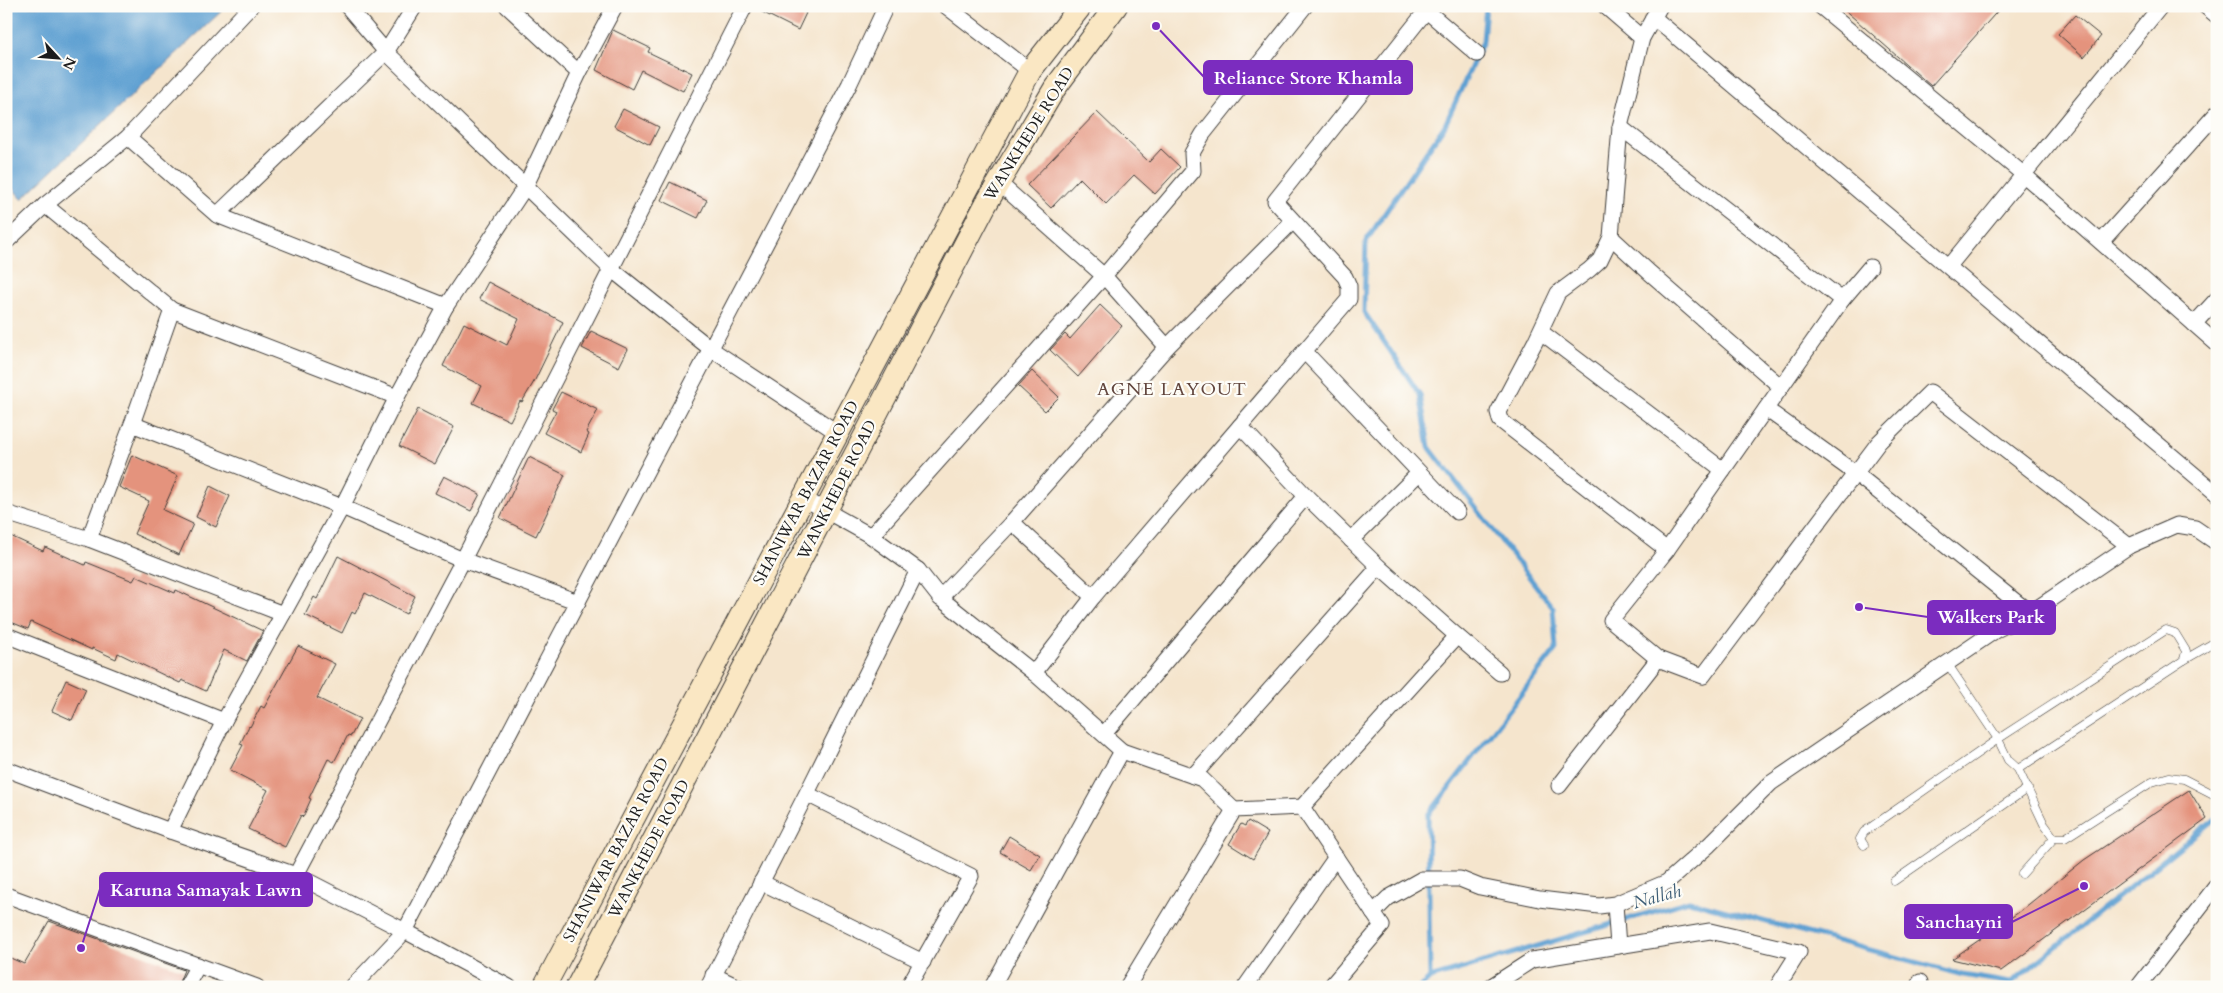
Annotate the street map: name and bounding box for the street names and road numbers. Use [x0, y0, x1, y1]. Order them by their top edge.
street label: WANKHEDE ROAD [978, 63, 1079, 206]
street label: SHANIWAR BAZAR ROAD [748, 397, 864, 589]
street label: WANKHEDE ROAD [792, 416, 882, 565]
street label: SHANIWAR BAZAR ROAD [558, 754, 674, 946]
street label: WANKHEDE ROAD [603, 776, 695, 923]

